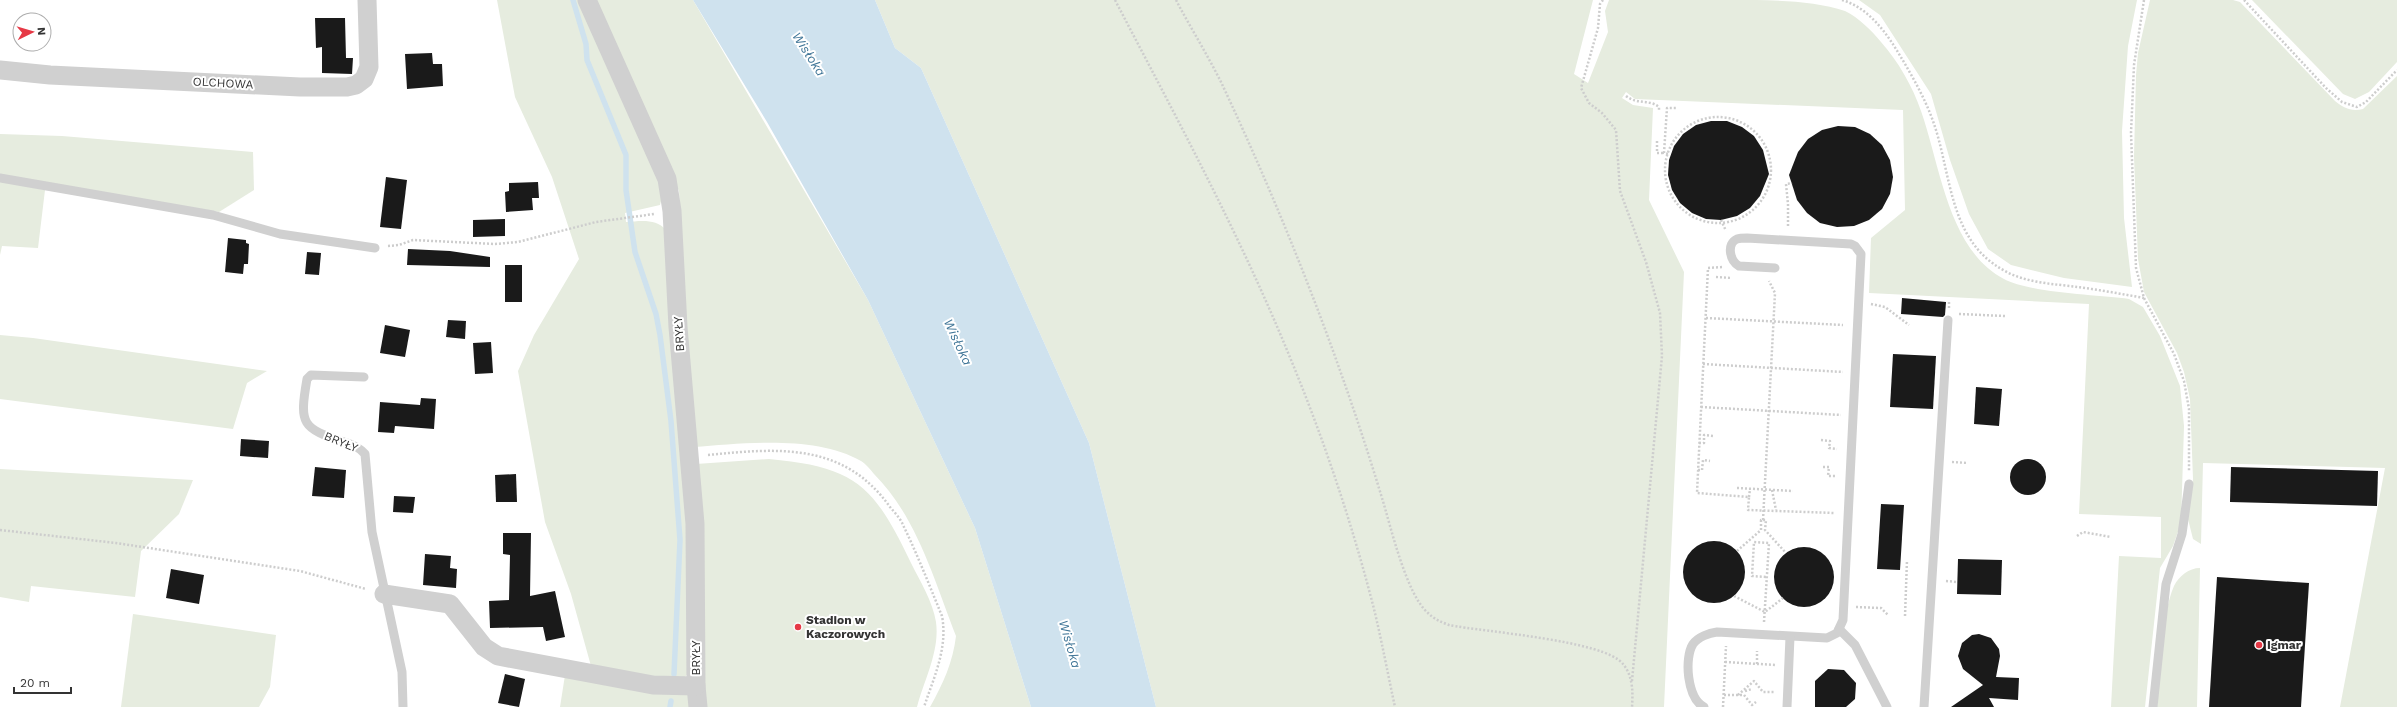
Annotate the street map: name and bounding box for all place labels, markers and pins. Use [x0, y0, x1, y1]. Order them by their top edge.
place label: Stadion w Kaczorowych [806, 613, 885, 641]
marker: Stadion w Kaczorowych [793, 622, 803, 632]
place label: Igmar [2267, 638, 2302, 652]
marker: Igmar [2254, 640, 2264, 650]

